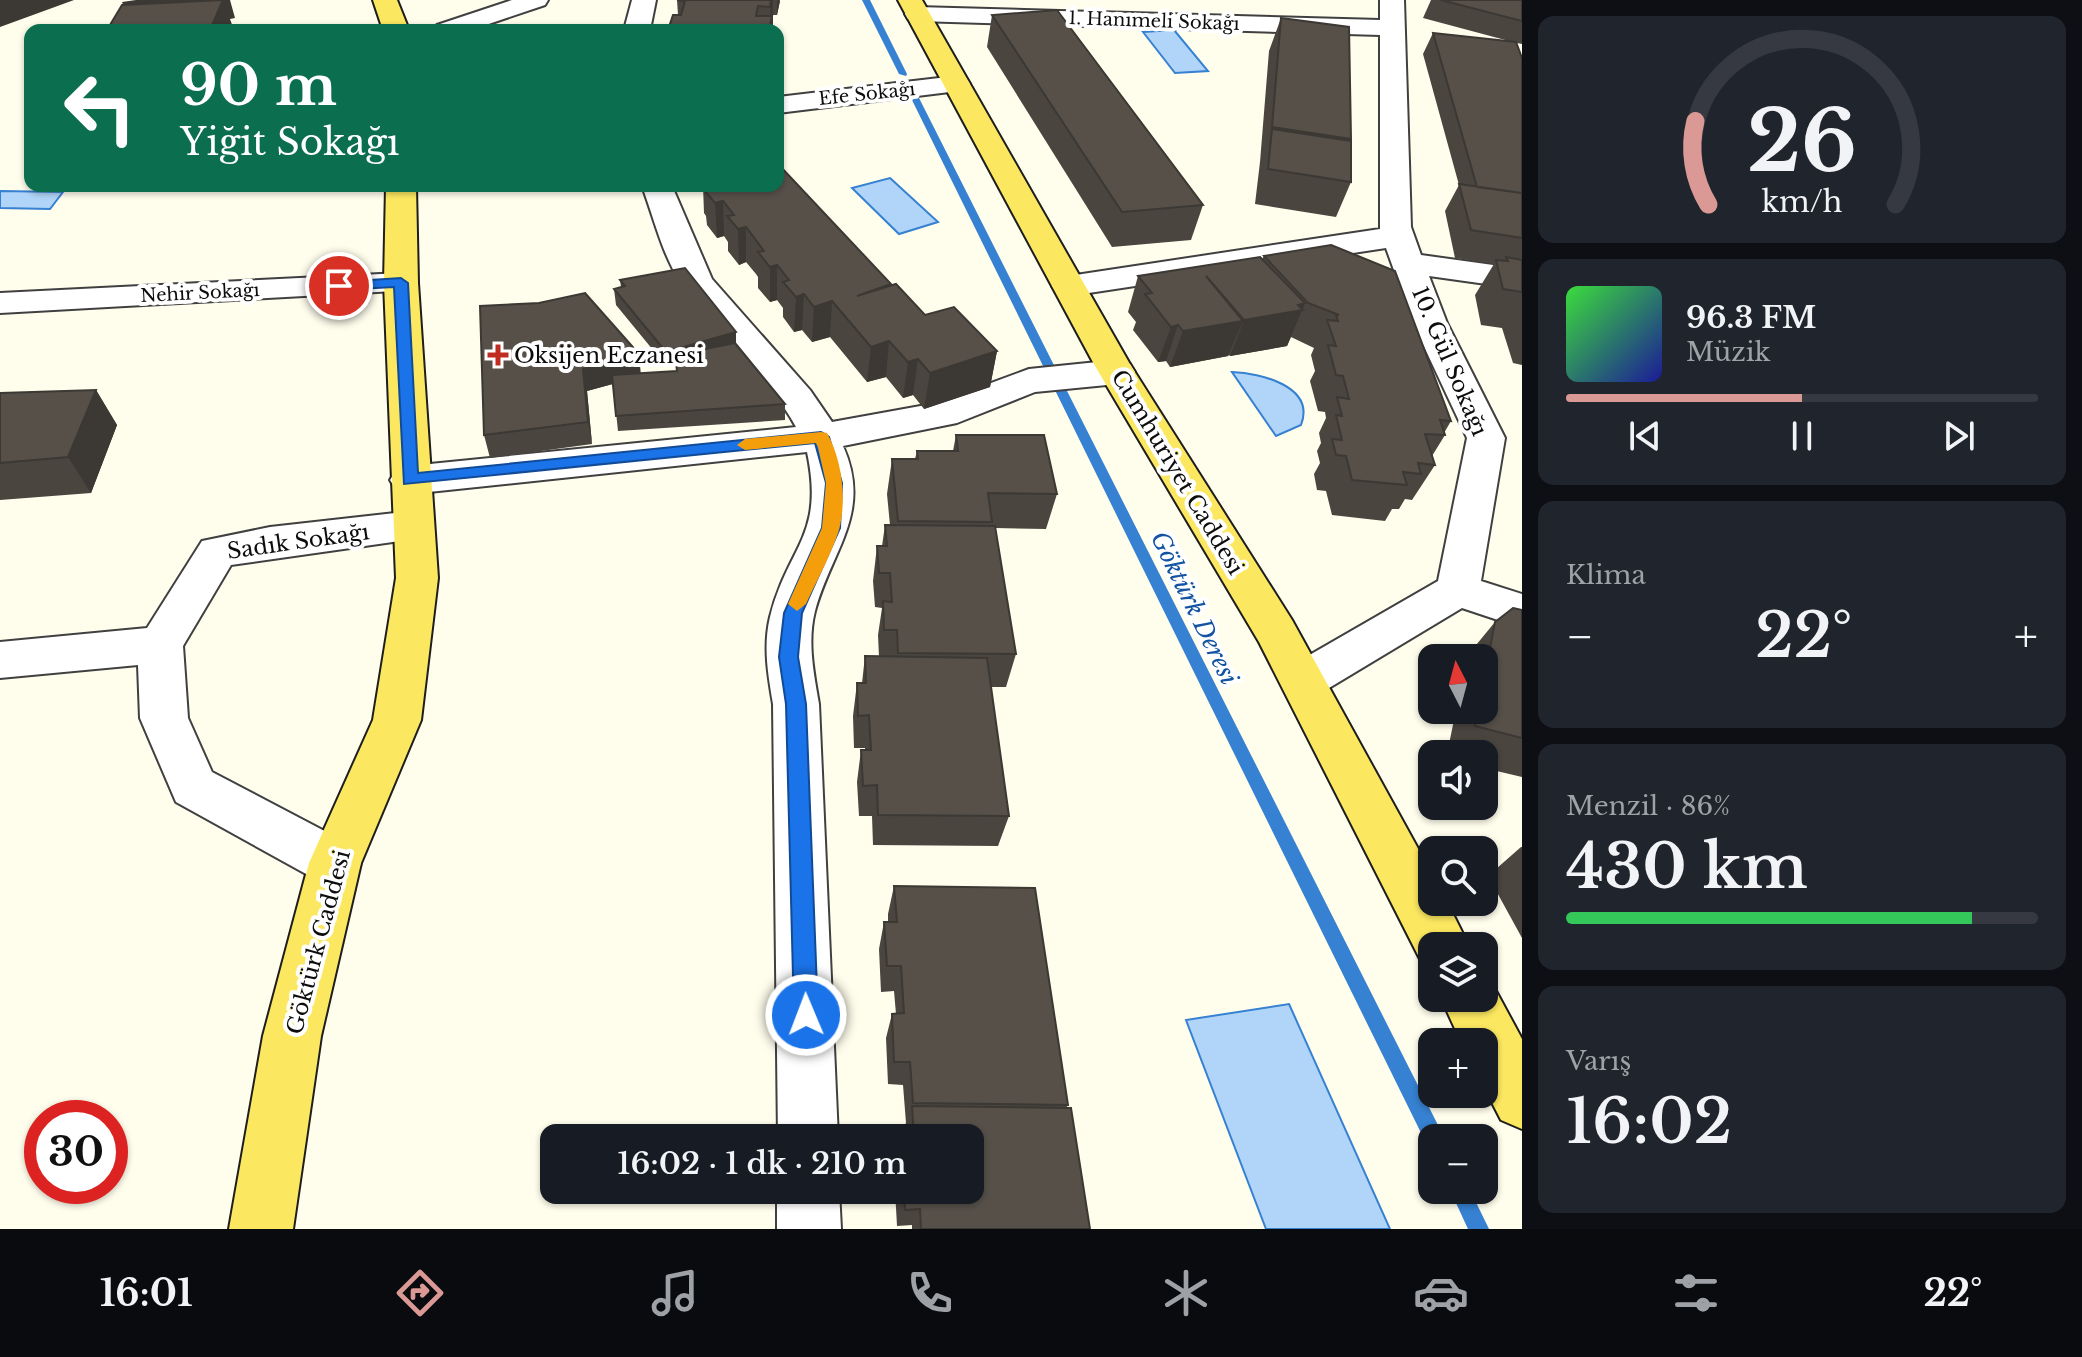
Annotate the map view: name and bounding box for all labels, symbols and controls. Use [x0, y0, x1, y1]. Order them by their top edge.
street label: 1. Hanımeli Sokağı [1068, 7, 1240, 35]
text: 90 m [180, 51, 337, 120]
icon: left [48, 56, 152, 160]
street label: Efe Sokağı [818, 78, 916, 110]
text: 26 [1747, 90, 1857, 193]
text: Yiğit Sokağı [180, 120, 399, 165]
text: km/h [1761, 184, 1843, 220]
pin [305, 252, 373, 320]
icon: arrive [317, 264, 361, 308]
street label: Nehir Sokağı [140, 279, 260, 307]
street label: 10. Gül Sokağı [1406, 282, 1493, 440]
text: 96.3 FM [1686, 299, 1816, 336]
text: Müzik [1686, 336, 1771, 368]
place label: Oksijen Eczanesi [514, 342, 704, 369]
marker: Oksijen Eczanesi [489, 346, 507, 364]
street label: Cumhuriyet Caddesi [1106, 365, 1250, 580]
icon: previous [1623, 414, 1667, 458]
icon: pause [1780, 414, 1824, 458]
icon: next [1937, 414, 1981, 458]
street label: Sadık Sokağı [225, 518, 371, 565]
water label: Göktürk Deresi [1145, 526, 1244, 690]
text: Klima [1566, 559, 1646, 591]
text: 22° [1755, 599, 1852, 673]
text: − [1566, 609, 1594, 664]
text: + [2014, 609, 2038, 664]
north arrow [1418, 644, 1498, 724]
map controls [1418, 644, 1498, 1204]
button: sound [1418, 740, 1498, 820]
text: Menzil · 86% [1566, 790, 1731, 822]
text: 430 km [1566, 830, 1808, 904]
button: search [1418, 836, 1498, 916]
street label: Göktürk Caddesi [281, 846, 356, 1037]
button: layers [1418, 932, 1498, 1012]
position arrow [764, 973, 848, 1057]
button: + [1418, 1028, 1498, 1108]
text: Varış [1566, 1045, 1631, 1077]
text: 16:02 [1566, 1085, 1732, 1159]
speed limit sign: 30 [24, 1100, 128, 1204]
button: − [1418, 1124, 1498, 1204]
text: 16:02 · 1 dk · 210 m [617, 1145, 907, 1182]
icon: directions [392, 1265, 448, 1321]
icon: music [647, 1265, 703, 1321]
icon: phone [902, 1265, 958, 1321]
icon: climate [1158, 1265, 1214, 1321]
icon: car [1413, 1265, 1469, 1321]
icon: filters [1668, 1265, 1724, 1321]
text: 16:01 [100, 1271, 193, 1316]
text: 22° [1923, 1271, 1982, 1316]

